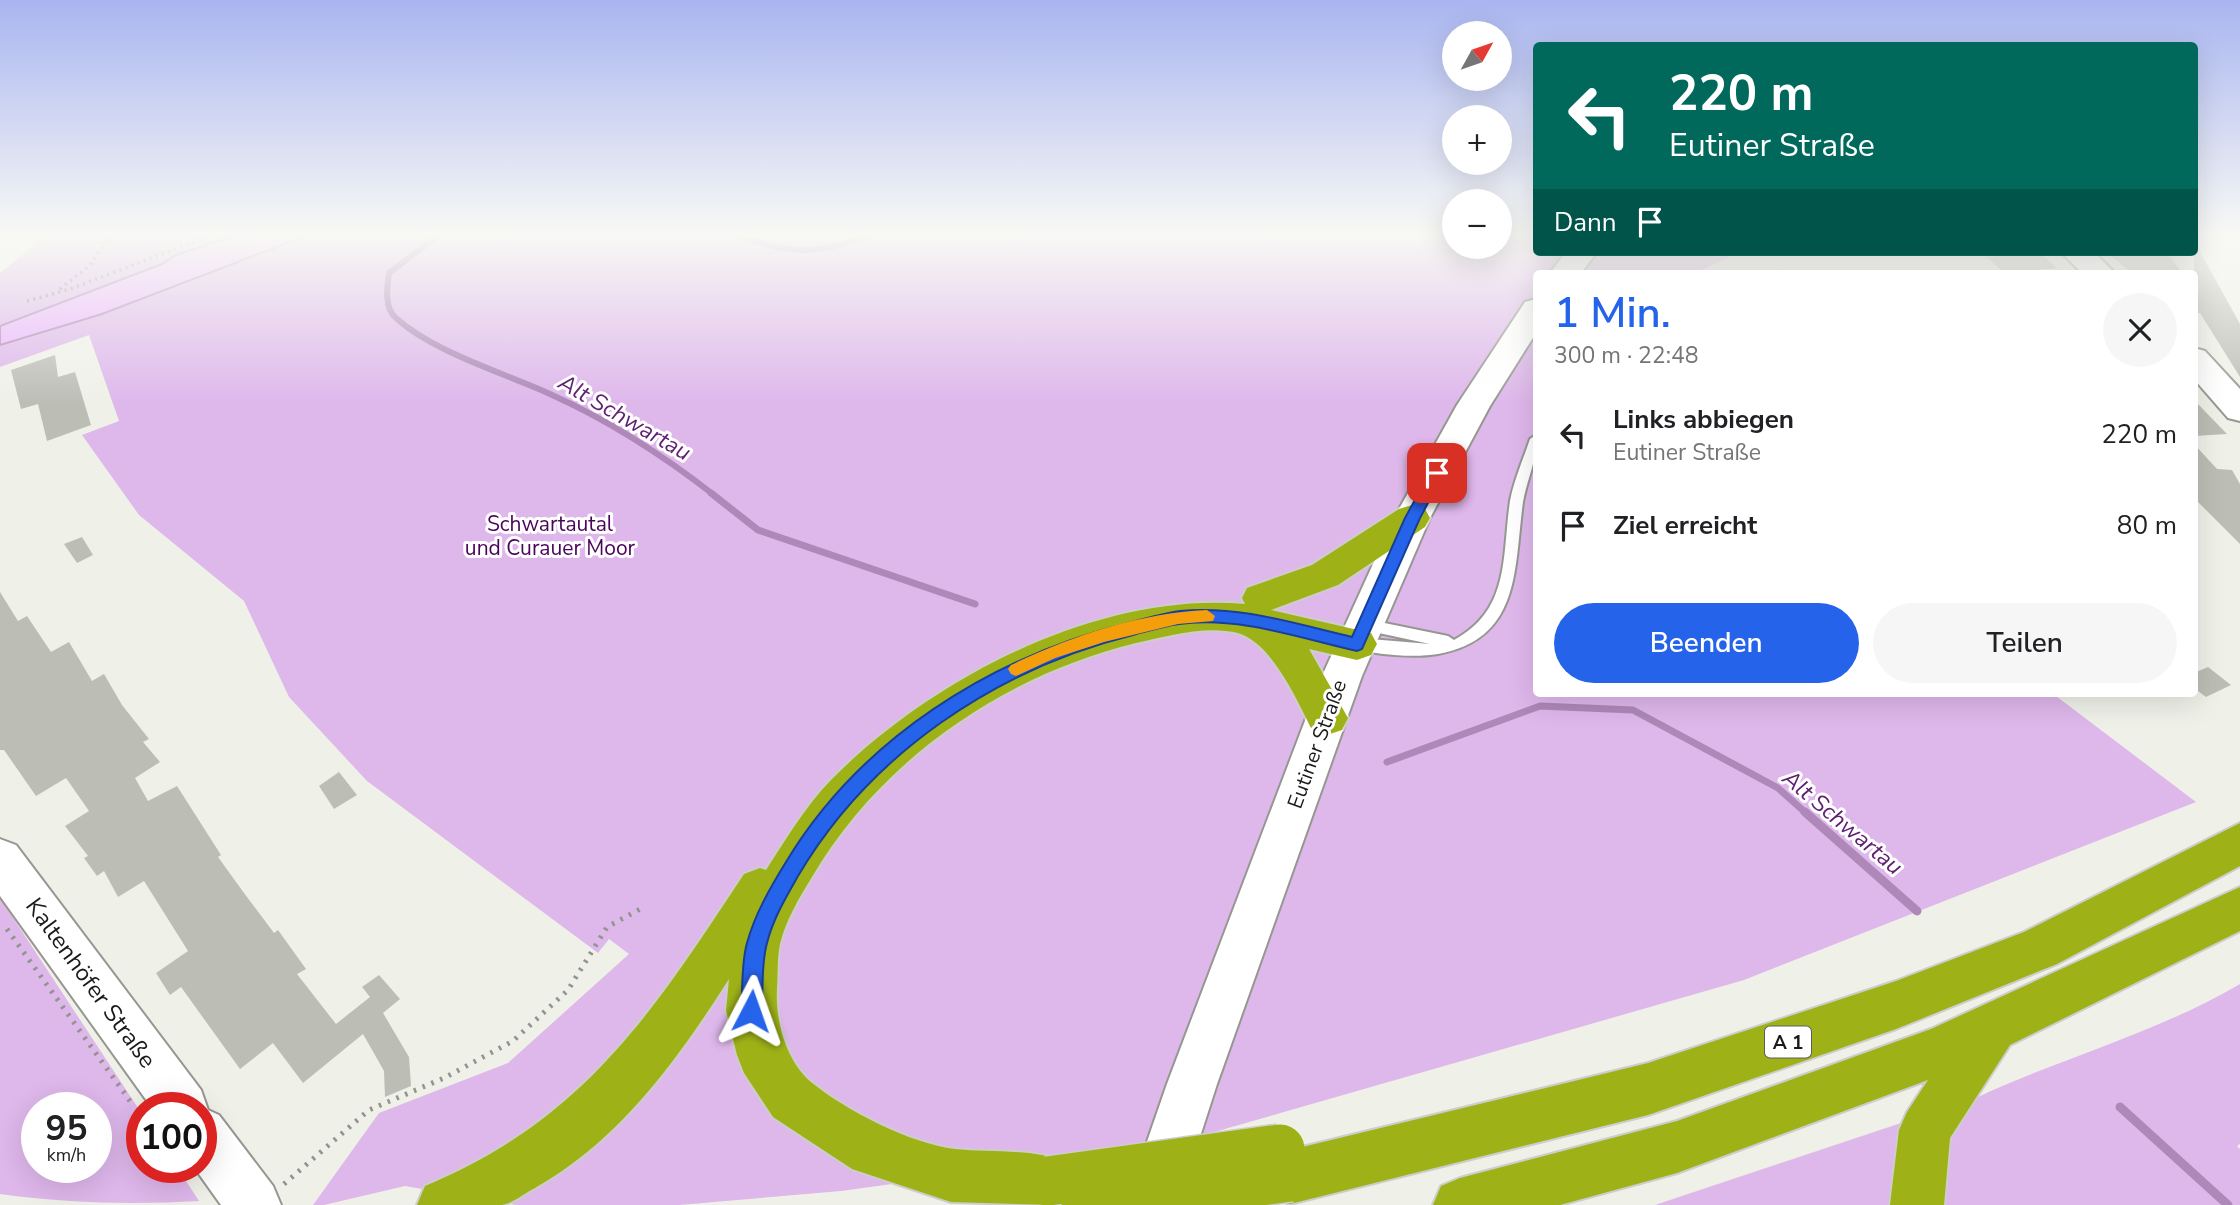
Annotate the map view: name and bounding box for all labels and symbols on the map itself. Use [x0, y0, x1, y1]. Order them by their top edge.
north arrow [1442, 21, 1512, 91]
water label: Alt Schwartau [552, 366, 697, 468]
pin [1407, 443, 1467, 503]
park label: Schwartautal und Curauer Moor [465, 510, 636, 562]
street label: Eutiner Straße [1281, 676, 1353, 812]
water label: Alt Schwartau [1775, 762, 1910, 882]
street label: Kaltenhöfer Straße [18, 891, 164, 1075]
position arrow [714, 974, 788, 1048]
road number: A 1 [1765, 1026, 1811, 1058]
speed limit sign: 100 [126, 1092, 217, 1183]

